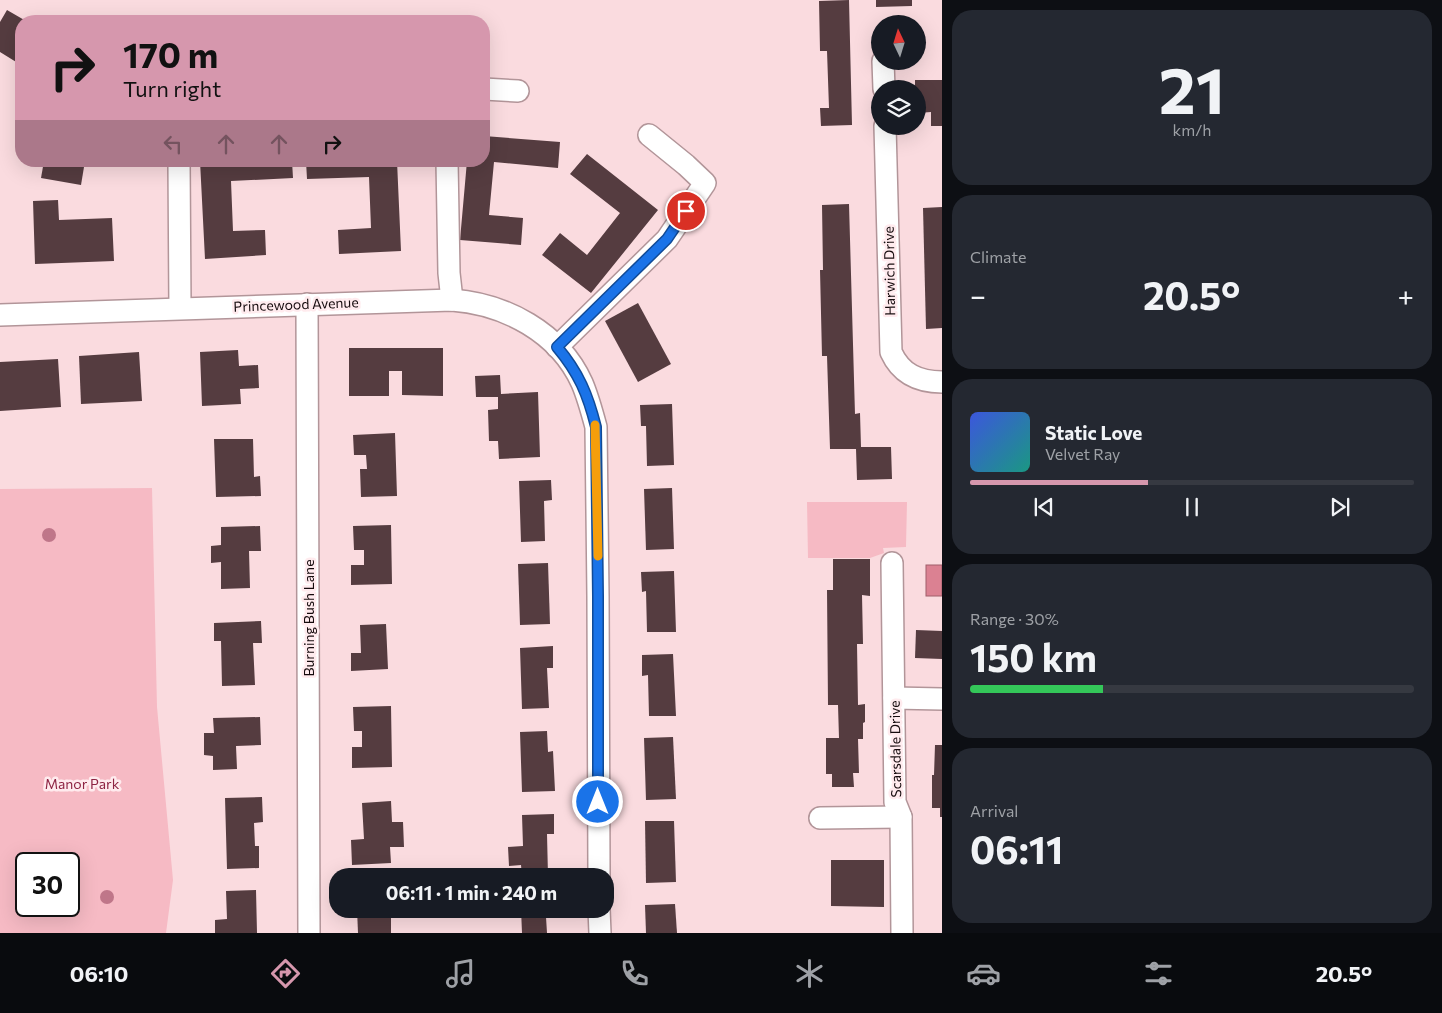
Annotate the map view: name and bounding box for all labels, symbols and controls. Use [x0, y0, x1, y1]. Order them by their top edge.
north arrow [871, 15, 926, 70]
map controls [871, 15, 926, 135]
text: 170 m [123, 32, 218, 75]
icon: right [40, 35, 105, 100]
text: 21 [1159, 48, 1225, 127]
text: Turn right [123, 75, 221, 102]
button: layers [871, 80, 926, 135]
text: km/h [1173, 120, 1211, 139]
icon: left [159, 130, 187, 158]
icon: ahead [212, 130, 240, 158]
icon: ahead [265, 130, 293, 158]
icon: right [318, 130, 346, 158]
pin [665, 190, 707, 232]
icon: arrive [672, 197, 700, 225]
street label: Harwich Drive [880, 226, 898, 316]
text: Climate [970, 247, 1026, 266]
text: 20.5° [1143, 271, 1240, 318]
text: − [970, 278, 986, 312]
text: + [1398, 278, 1414, 312]
street label: Princewood Avenue [233, 293, 359, 315]
text: Static Love [1045, 421, 1142, 444]
text: Velvet Ray [1045, 444, 1120, 463]
icon: previous [1030, 493, 1058, 521]
icon: pause [1178, 493, 1206, 521]
icon: next [1326, 493, 1354, 521]
street label: Burning Bush Lane [300, 559, 317, 677]
text: Range · 30% [970, 609, 1059, 628]
text: 150 km [970, 633, 1097, 680]
street label: Scarsdale Drive [886, 700, 904, 798]
park label: Manor Park [45, 775, 120, 792]
position arrow [571, 775, 623, 827]
text: Arrival [970, 801, 1018, 820]
text: 06:11 [970, 825, 1063, 872]
speed limit sign: 30 [15, 852, 80, 917]
text: 06:11 · 1 min · 240 m [386, 881, 557, 904]
icon: directions [268, 956, 303, 991]
icon: music [443, 956, 478, 991]
icon: phone [617, 956, 652, 991]
icon: climate [792, 956, 827, 991]
icon: car [966, 956, 1001, 991]
icon: filters [1141, 956, 1176, 991]
text: 06:10 [70, 960, 128, 987]
text: 20.5° [1316, 960, 1372, 987]

